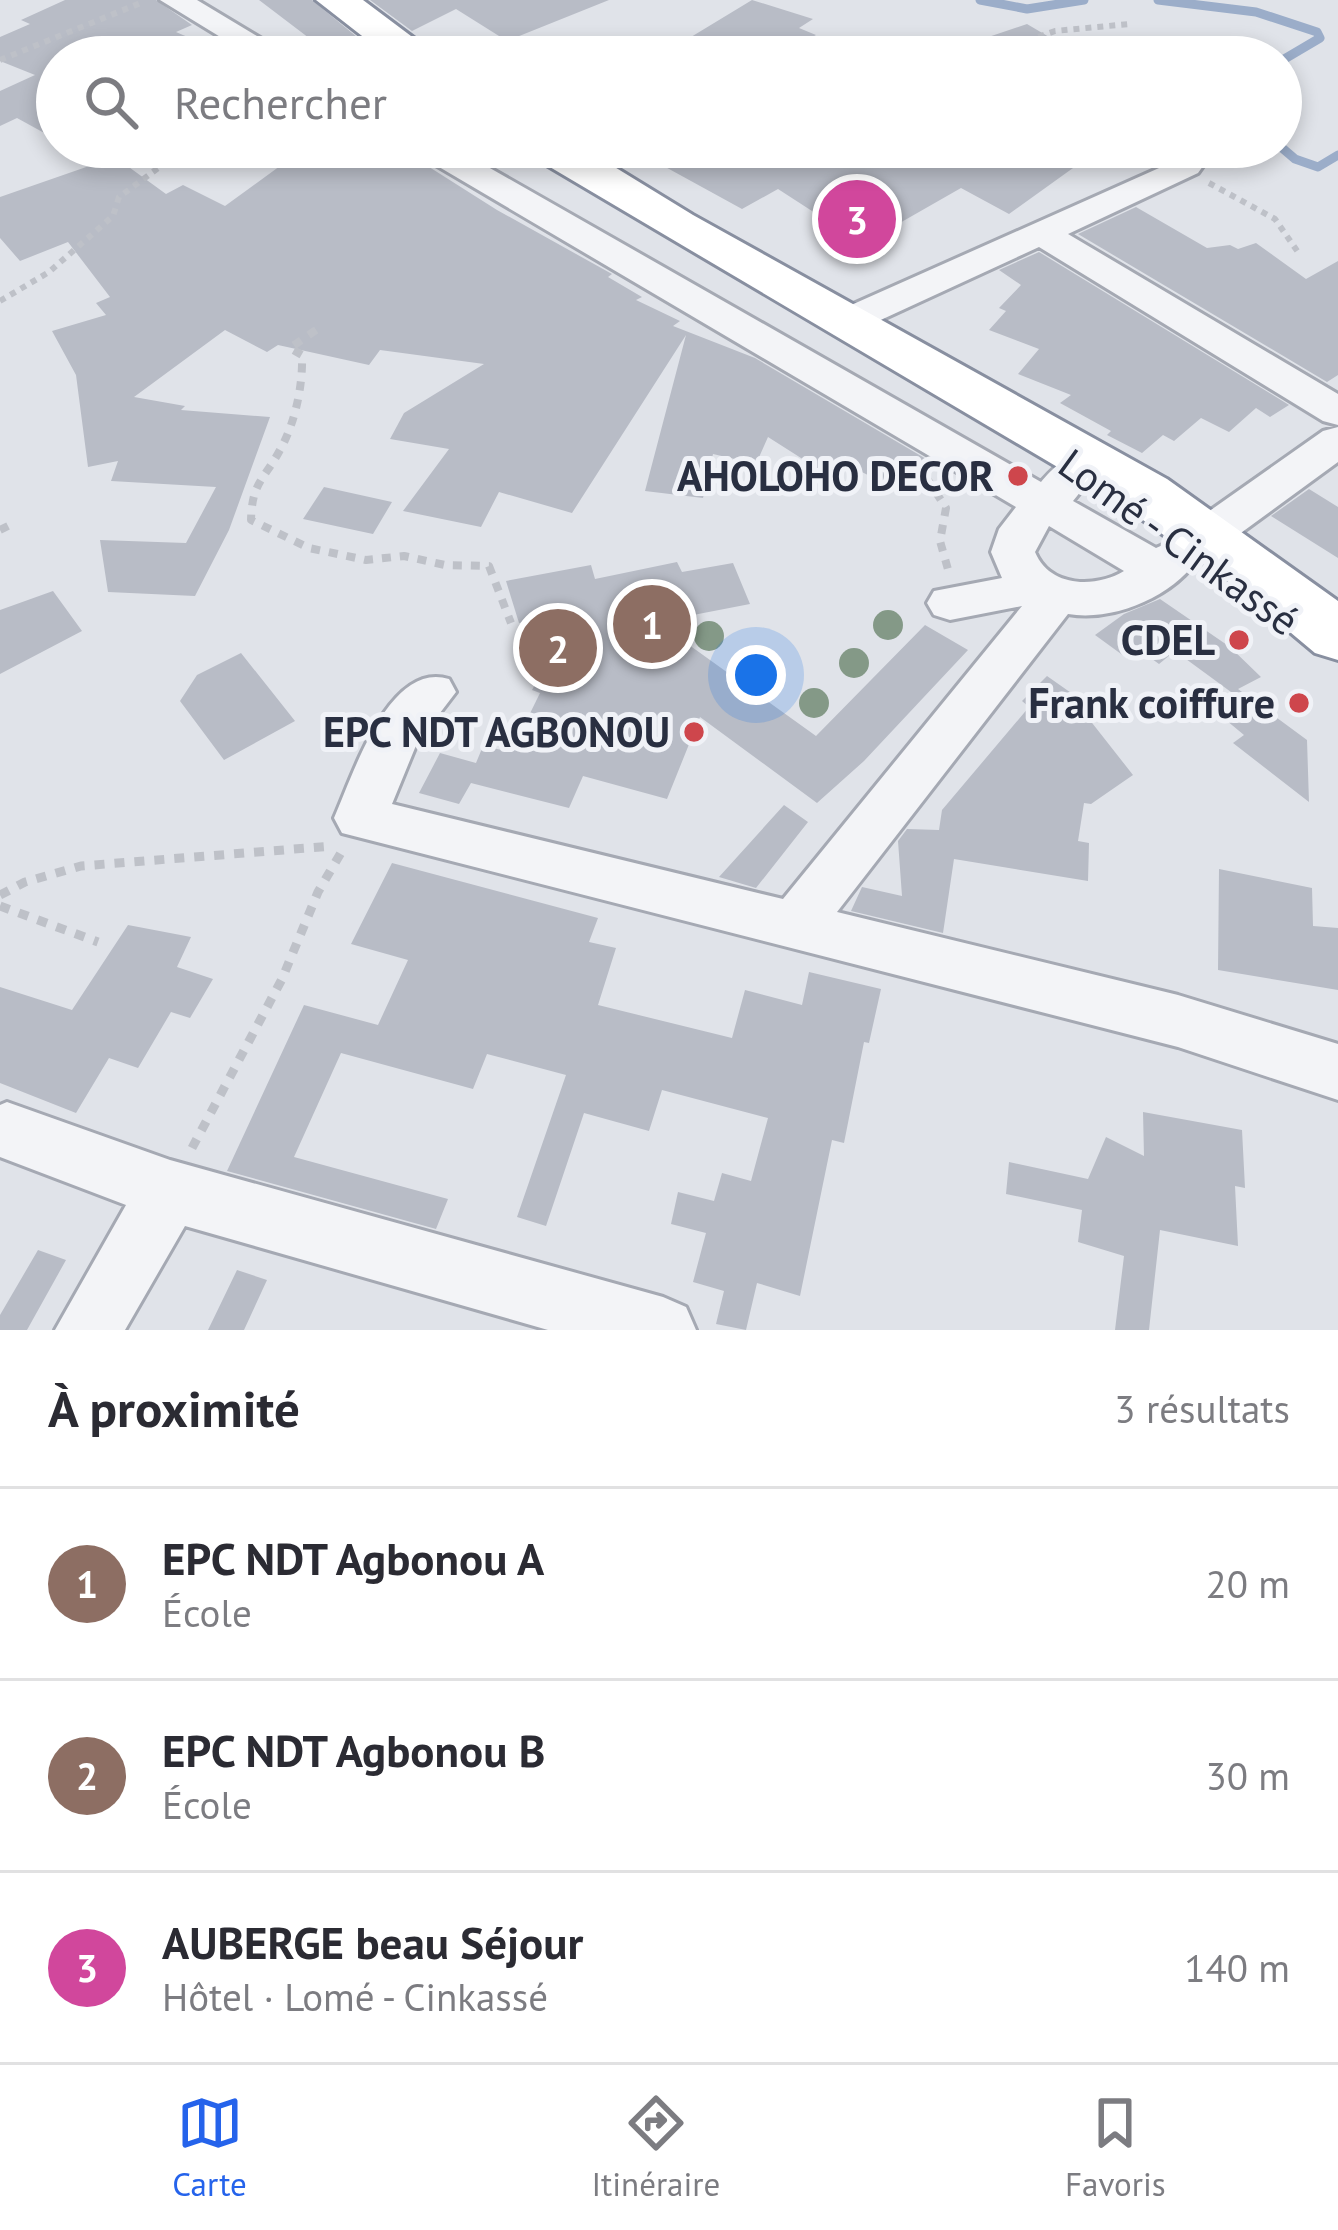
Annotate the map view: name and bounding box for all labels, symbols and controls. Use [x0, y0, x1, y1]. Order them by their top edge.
search box [36, 36, 1302, 168]
icon: search [78, 69, 144, 135]
text: Rechercher [174, 73, 387, 131]
pin: 3 [818, 174, 896, 264]
street label: Lomé - Cinkassé [1048, 436, 1310, 647]
place label: AHOLOHO DECOR [677, 448, 994, 503]
marker: AHOLOHO DECOR [1005, 463, 1031, 489]
pin: 1 [613, 579, 691, 669]
pin: 2 [519, 603, 597, 693]
place label: CDEL [1121, 612, 1215, 667]
marker: CDEL [1226, 627, 1252, 653]
your location [726, 645, 786, 705]
place label: Frank coiffure [1028, 675, 1275, 730]
marker: Frank coiffure [1286, 690, 1312, 716]
place label: EPC NDT AGBONOU [323, 704, 670, 759]
marker: EPC NDT AGBONOU [681, 719, 707, 745]
text: À proximité [48, 1375, 300, 1441]
text: 3 résultats [1114, 1383, 1290, 1434]
text: EPC NDT Agbonou A [162, 1529, 544, 1587]
text: 1 [76, 1558, 98, 1609]
text: 20 m [1205, 1558, 1290, 1609]
text: École [162, 1587, 252, 1638]
text: EPC NDT Agbonou B [162, 1721, 545, 1779]
text: 2 [76, 1750, 98, 1801]
text: 30 m [1205, 1750, 1290, 1801]
text: École [162, 1779, 252, 1830]
text: AUBERGE beau Séjour [162, 1913, 583, 1971]
text: 3 [76, 1942, 98, 1993]
text: 140 m [1184, 1942, 1290, 1993]
text: Hôtel · Lomé - Cinkassé [162, 1971, 548, 2022]
tab: Carte [172, 2090, 247, 2205]
tab: Itinéraire [591, 2090, 720, 2205]
tab: Favoris [1065, 2090, 1166, 2205]

